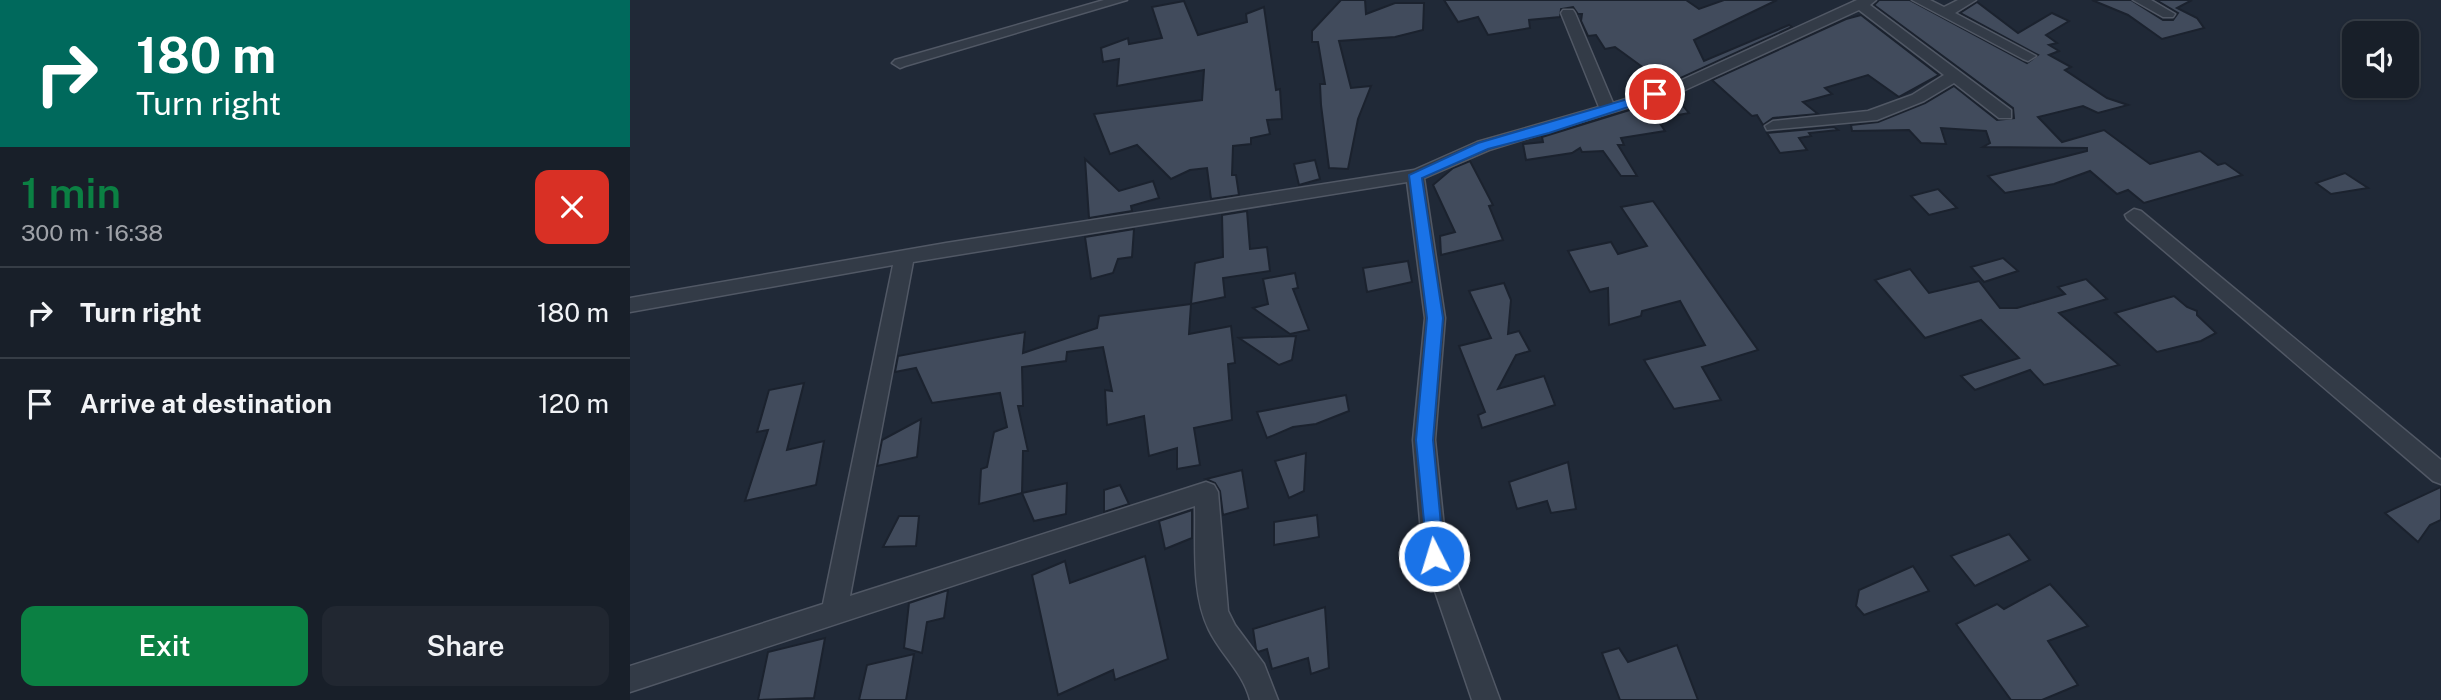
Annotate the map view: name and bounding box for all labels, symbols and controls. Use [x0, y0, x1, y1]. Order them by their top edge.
map controls [2342, 21, 2419, 98]
button: sound [2342, 21, 2419, 98]
text: 180 m [136, 26, 276, 84]
icon: right [21, 28, 112, 119]
pin [1625, 64, 1685, 124]
icon: arrive [1636, 75, 1674, 113]
text: Turn right [136, 85, 281, 122]
text: 1 min [21, 168, 121, 217]
button: close [535, 170, 609, 244]
text: 300 m · 16:38 [21, 219, 163, 246]
icon: right [21, 294, 59, 332]
text: Turn right [80, 297, 202, 328]
text: 180 m [537, 297, 609, 328]
icon: arrive [21, 385, 59, 423]
text: Arrive at destination [80, 388, 332, 419]
text: 120 m [538, 388, 609, 419]
position arrow [1397, 519, 1471, 593]
button: Exit [21, 606, 308, 686]
button: Share [322, 606, 609, 686]

